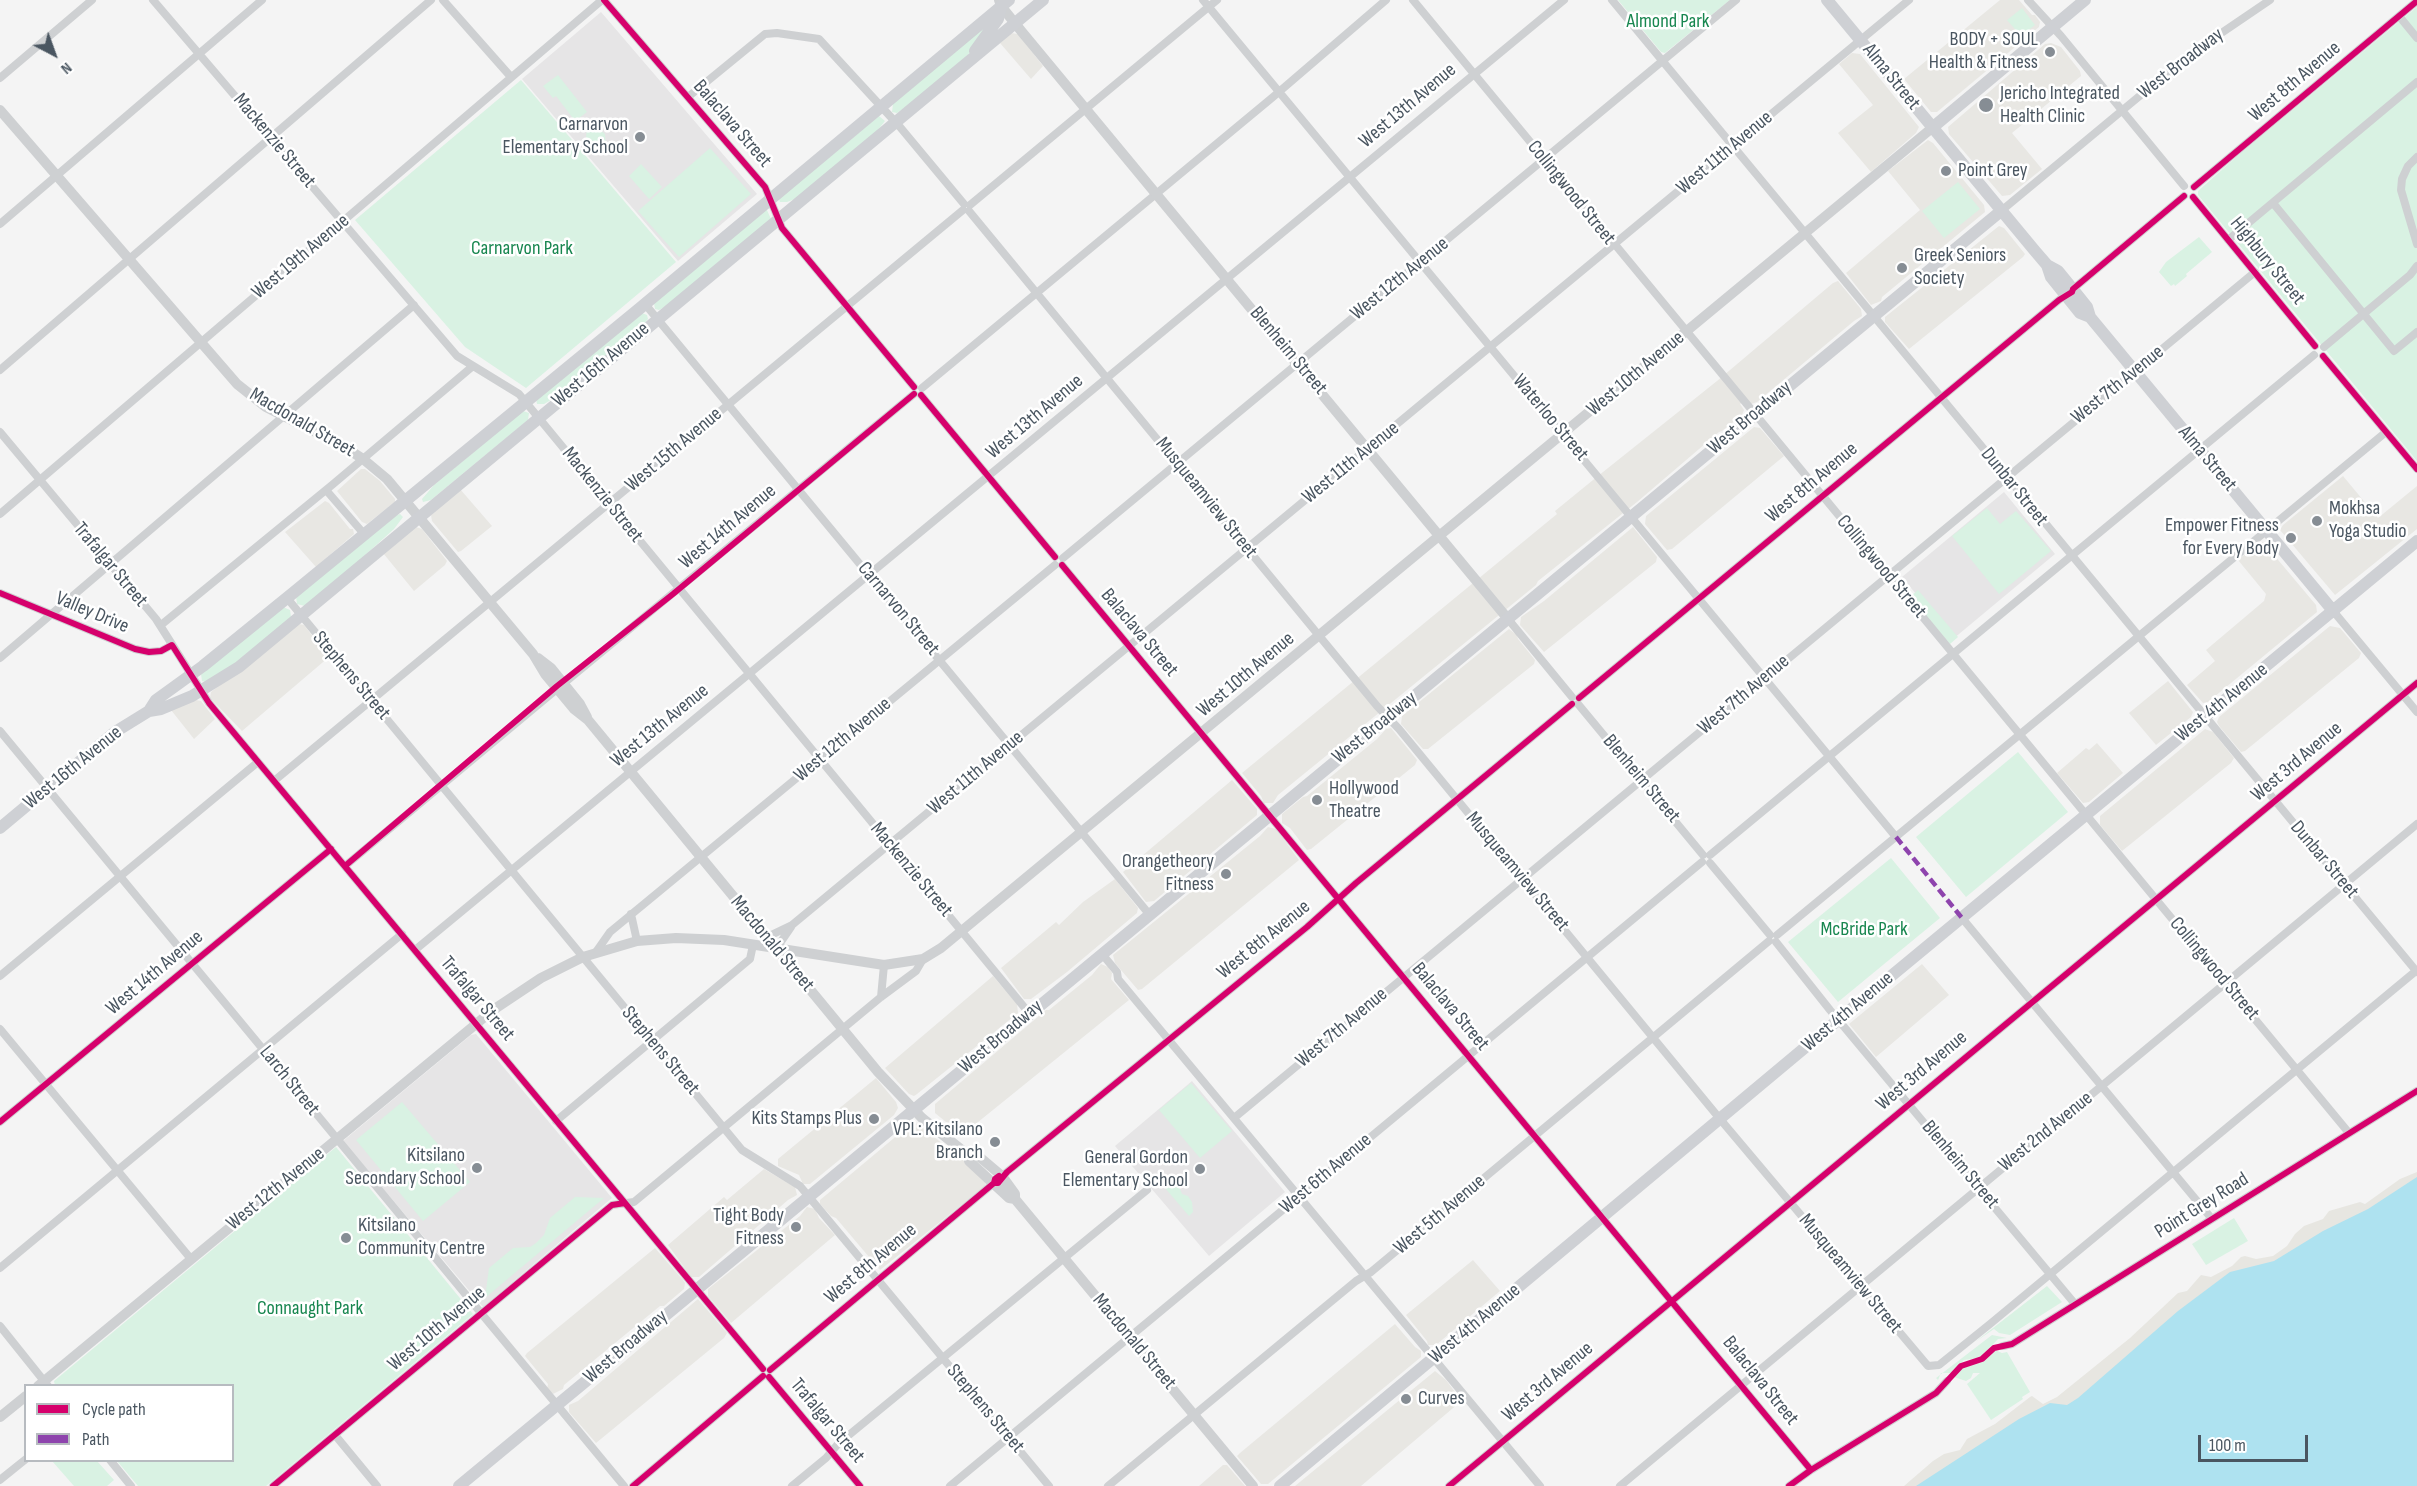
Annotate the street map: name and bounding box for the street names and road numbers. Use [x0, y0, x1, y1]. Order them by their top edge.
street label: West Broadway [2133, 23, 2229, 105]
street label: West 8th Avenue [2244, 37, 2346, 127]
street label: Alma Street [1857, 39, 1925, 115]
street label: West 13th Avenue [1355, 58, 1461, 154]
street label: Balaclava Street [688, 75, 776, 173]
street label: Mackenzie Street [228, 89, 320, 193]
street label: West 11th Avenue [1672, 106, 1778, 200]
street label: Collingwood Street [1522, 136, 1620, 250]
street label: West 19th Avenue [247, 209, 355, 305]
street label: Highbury Street [2224, 212, 2310, 310]
street label: West 12th Avenue [1346, 232, 1454, 326]
street label: Blenheim Street [1244, 302, 1332, 400]
street label: West 16th Avenue [547, 317, 655, 413]
street label: West 10th Avenue [1582, 326, 1690, 422]
street label: West 7th Avenue [2067, 340, 2169, 430]
street label: West 13th Avenue [982, 369, 1088, 465]
street label: Waterloo Street [1507, 370, 1593, 466]
street label: West Broadway [1703, 376, 1797, 460]
street label: Macdonald Street [245, 383, 359, 463]
street label: West 15th Avenue [621, 403, 727, 497]
street label: West 11th Avenue [1298, 417, 1404, 509]
street label: Alma Street [2173, 421, 2241, 497]
street label: Musqueamview Street [1150, 433, 1262, 563]
street label: West 8th Avenue [1761, 438, 1863, 528]
street label: Mackenzie Street [556, 442, 648, 548]
street label: Dunbar Street [1975, 443, 2053, 531]
street label: West 14th Avenue [675, 479, 781, 575]
street label: Collingwood Street [1831, 511, 1931, 623]
street label: Trafalgar Street [68, 518, 152, 612]
street label: Carnarvon Street [852, 557, 944, 661]
street label: Balaclava Street [1095, 584, 1183, 682]
street label: Valley Drive [52, 587, 132, 639]
street label: Stephens Street [307, 627, 395, 725]
street label: West 10th Avenue [1192, 627, 1300, 723]
street label: West 7th Avenue [1693, 650, 1795, 740]
street label: West 4th Avenue [2171, 658, 2273, 748]
street label: West 13th Avenue [606, 679, 714, 773]
street label: West Broadway [1328, 687, 1422, 769]
street label: West 12th Avenue [790, 692, 896, 788]
street label: West 3rd Avenue [2247, 717, 2347, 807]
street label: West 16th Avenue [19, 721, 127, 815]
street label: West 11th Avenue [923, 726, 1029, 820]
street label: Blenheim Street [1597, 730, 1685, 828]
street label: Musqueamview Street [1460, 807, 1574, 937]
street label: Dunbar Street [2285, 816, 2363, 904]
street label: Mackenzie Street [865, 818, 957, 922]
street label: Macdonald Street [725, 891, 819, 997]
street label: West 8th Avenue [1213, 895, 1315, 985]
street label: Collingwood Street [2164, 913, 2264, 1025]
street label: West 14th Avenue [102, 925, 208, 1021]
street label: Trafalgar Street [435, 952, 519, 1046]
street label: Balaclava Street [1406, 958, 1494, 1056]
street label: West 4th Avenue [1797, 967, 1899, 1057]
street label: West 7th Avenue [1291, 983, 1393, 1073]
street label: West Broadway [954, 995, 1048, 1079]
street label: Stephens Street [616, 1002, 704, 1100]
street label: West 3rd Avenue [1872, 1026, 1972, 1116]
street label: Larch Street [254, 1041, 324, 1121]
street label: West 2nd Avenue [1994, 1087, 2098, 1177]
street label: Blenheim Street [1916, 1116, 2004, 1214]
street label: West 6th Avenue [1275, 1129, 1377, 1219]
street label: West 12th Avenue [222, 1142, 330, 1236]
street label: Point Grey Road [2151, 1168, 2253, 1244]
street label: West 5th Avenue [1389, 1170, 1491, 1260]
street label: Musqueamview Street [1793, 1209, 1907, 1339]
street label: West 8th Avenue [820, 1219, 922, 1309]
street label: West 4th Avenue [1424, 1279, 1526, 1369]
street label: West 10th Avenue [383, 1281, 491, 1377]
street label: Macdonald Street [1087, 1289, 1181, 1395]
street label: West Broadway [579, 1305, 673, 1389]
street label: Balaclava Street [1717, 1332, 1803, 1430]
street label: West 3rd Avenue [1498, 1337, 1598, 1427]
street label: Stephens Street [941, 1360, 1029, 1458]
street label: Trafalgar Street [785, 1374, 869, 1468]

